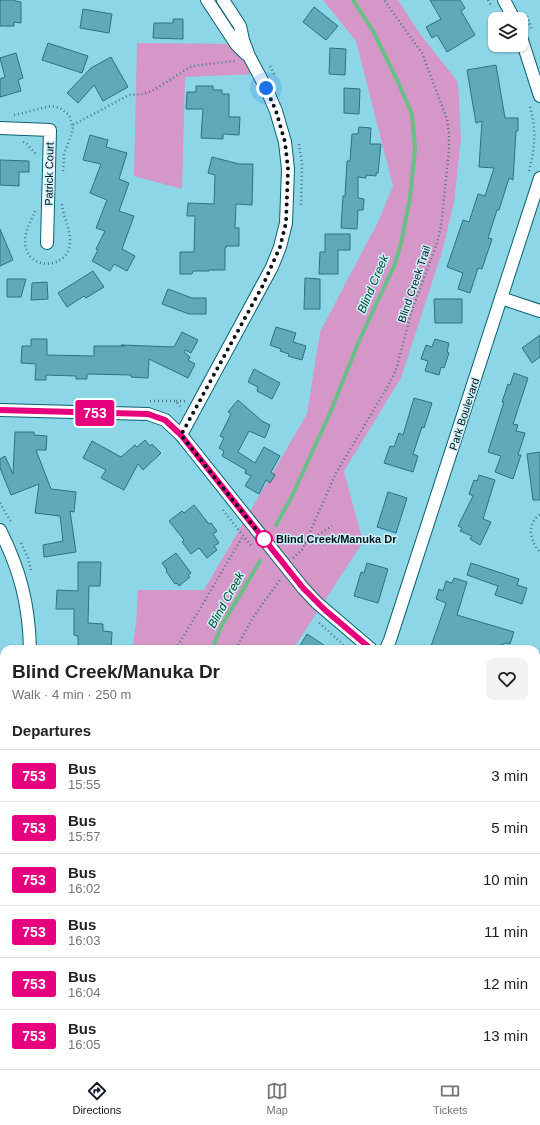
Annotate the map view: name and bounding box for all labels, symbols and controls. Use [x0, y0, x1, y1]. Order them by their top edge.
map controls [488, 12, 528, 52]
button: layers [488, 12, 528, 52]
your location [256, 78, 276, 98]
street label: Patrick Court [42, 142, 56, 206]
street label: Blind Creek Trail [395, 244, 433, 324]
water label: Blind Creek [354, 252, 392, 315]
street label: Park Boulevard [447, 376, 481, 452]
line badge: 753 [72, 400, 118, 426]
text: 753 [83, 405, 107, 421]
marker: Blind Creek/Manuka Dr [255, 530, 273, 548]
place label: Blind Creek/Manuka Dr [276, 533, 397, 545]
water label: Blind Creek [205, 569, 248, 631]
button: heart [486, 658, 528, 700]
text: Blind Creek/Manuka Dr [12, 661, 220, 682]
text: Walk · 4 min · 250 m [12, 687, 131, 702]
text: Departures [12, 722, 91, 739]
text: Bus [68, 760, 96, 777]
text: 3 min [491, 767, 528, 784]
text: 753 [22, 768, 46, 784]
text: 15:55 [68, 777, 101, 792]
text: Bus [68, 812, 96, 829]
text: 5 min [491, 819, 528, 836]
text: 753 [22, 820, 46, 836]
text: 15:57 [68, 829, 101, 844]
text: Bus [68, 864, 96, 881]
text: 10 min [483, 871, 528, 888]
text: 753 [22, 872, 46, 888]
text: 16:02 [68, 881, 101, 896]
text: Bus [68, 916, 96, 933]
text: 11 min [484, 923, 528, 940]
text: 753 [22, 924, 46, 940]
text: 16:03 [68, 933, 101, 948]
text: Bus [68, 968, 96, 985]
text: 12 min [483, 975, 528, 992]
text: 753 [22, 976, 46, 992]
text: 16:04 [68, 985, 101, 1000]
text: Bus [68, 1020, 96, 1037]
text: 13 min [483, 1027, 528, 1044]
text: 753 [22, 1028, 46, 1044]
text: 16:05 [68, 1037, 101, 1052]
tab: Directions [72, 1080, 121, 1116]
tab: Map [266, 1080, 288, 1116]
tab: Tickets [433, 1080, 468, 1116]

